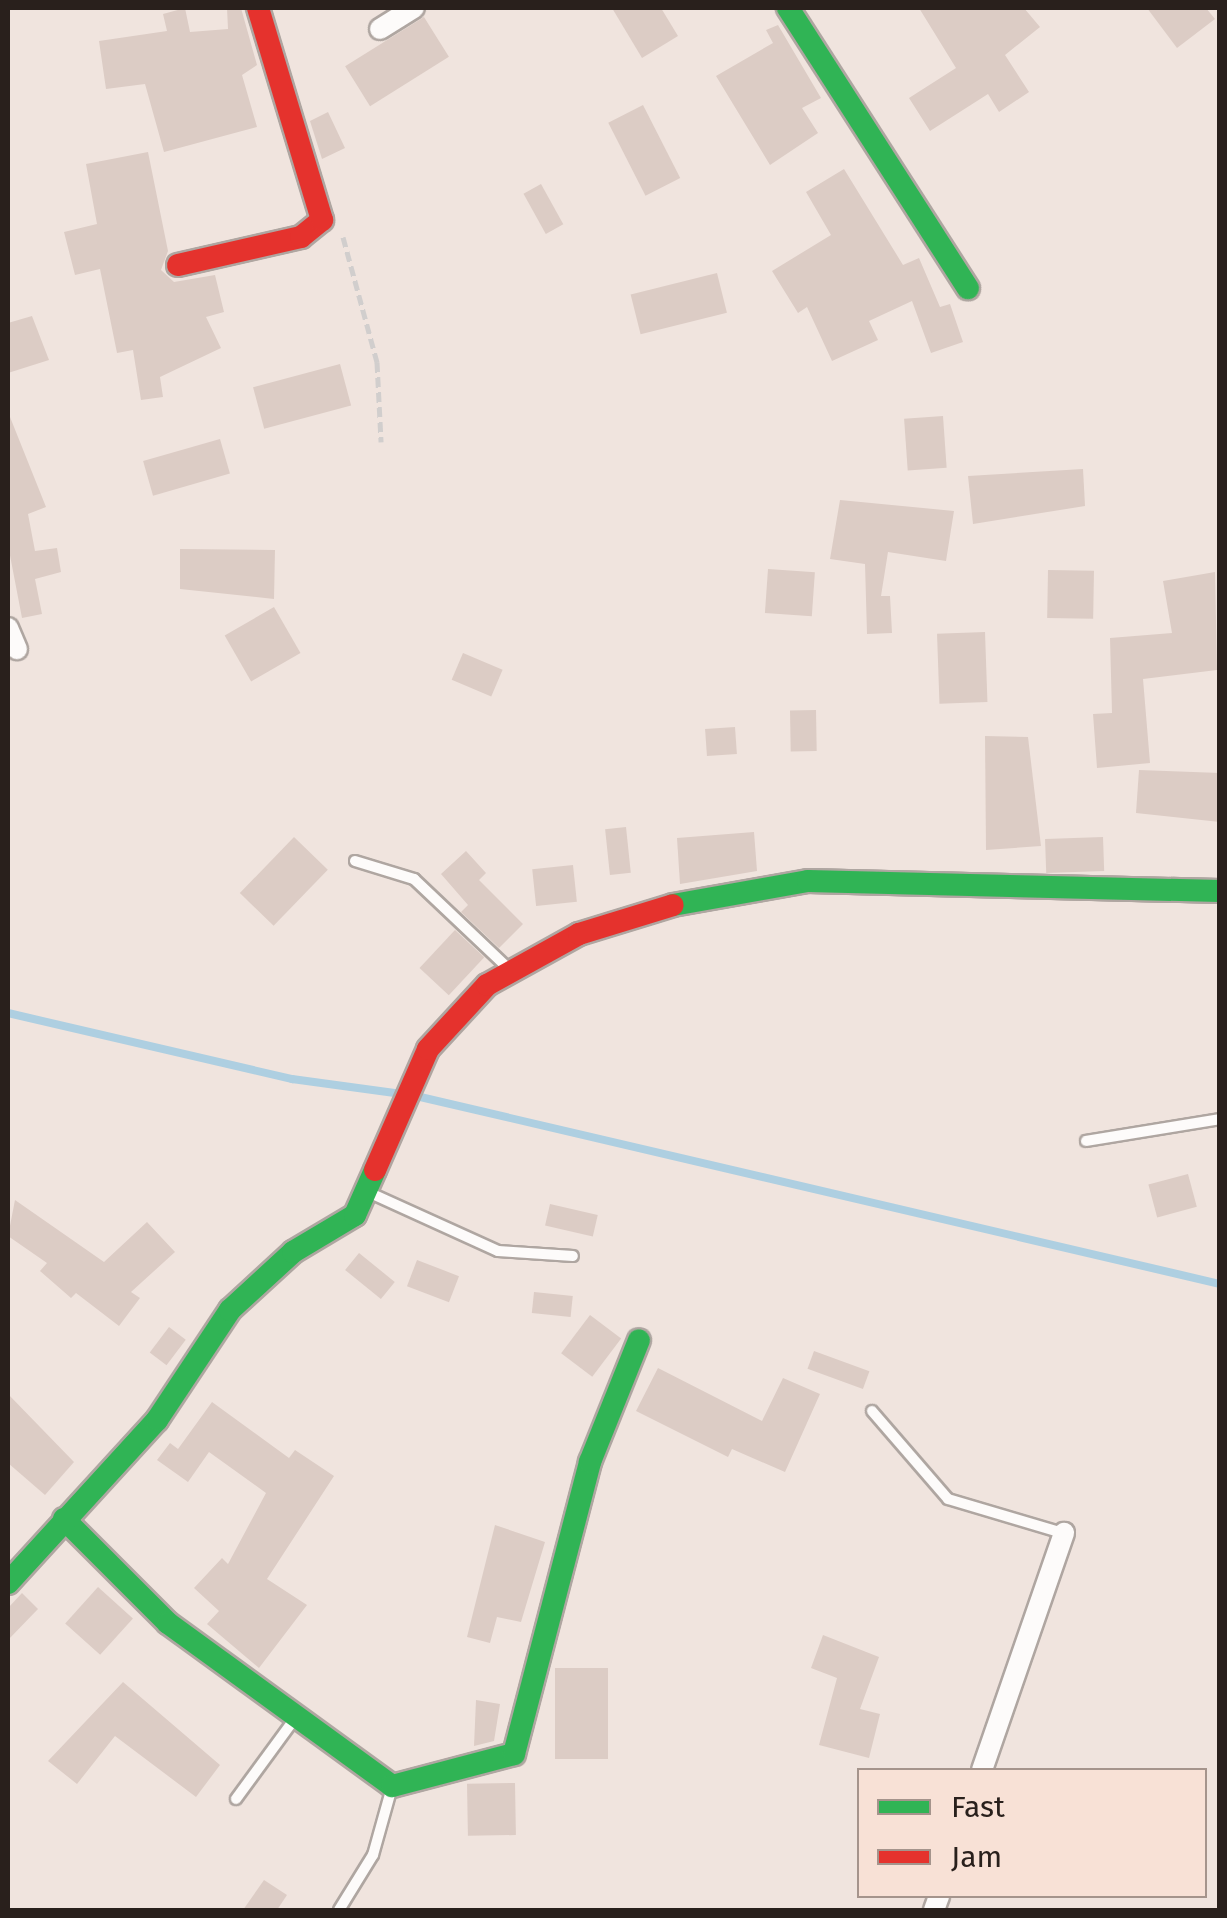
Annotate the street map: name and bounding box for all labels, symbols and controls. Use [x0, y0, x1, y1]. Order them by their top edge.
legend [857, 1768, 1207, 1898]
text: Fast [951, 1789, 1005, 1825]
text: Jam [951, 1839, 1002, 1875]

